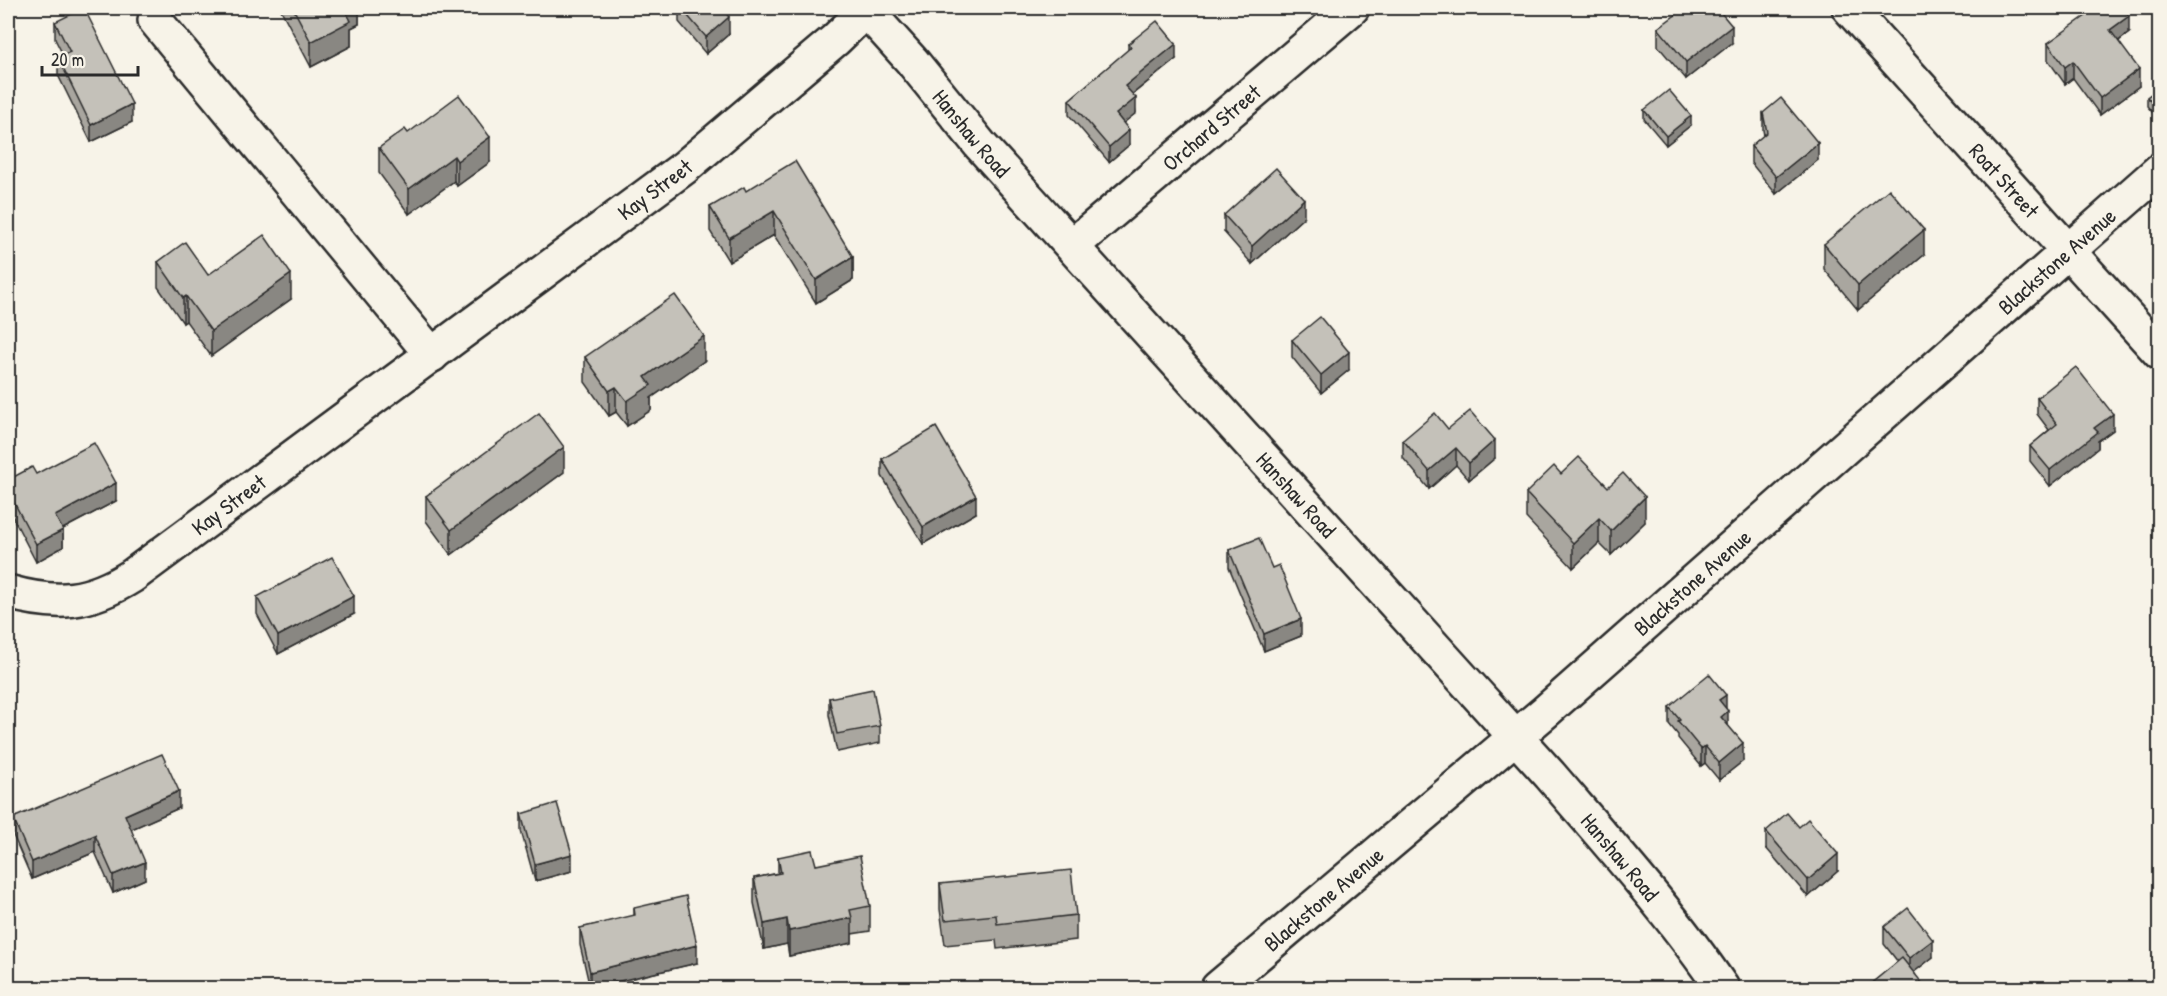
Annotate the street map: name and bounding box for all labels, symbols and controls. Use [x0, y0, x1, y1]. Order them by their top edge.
scale bar [42, 39, 138, 77]
text: 20 m [51, 47, 84, 72]
street label: Orchard Street [1156, 77, 1267, 178]
street label: Hanshaw Road [926, 83, 1017, 184]
street label: Roat Street [1963, 136, 2046, 225]
street label: Kay Street [611, 152, 699, 227]
street label: Blackstone Avenue [1991, 201, 2122, 321]
street label: Hanshaw Road [1249, 445, 1343, 544]
street label: Kay Street [185, 467, 272, 542]
street label: Blackstone Avenue [1627, 522, 1758, 642]
street label: Hanshaw Road [1574, 806, 1666, 908]
street label: Blackstone Avenue [1257, 840, 1390, 958]

